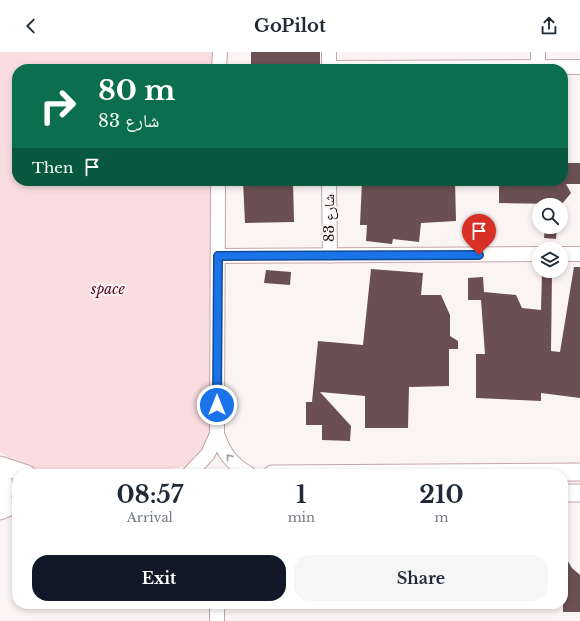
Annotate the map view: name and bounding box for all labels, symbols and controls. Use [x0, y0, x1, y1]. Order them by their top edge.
icon: back [20, 15, 42, 37]
text: GoPilot [254, 15, 326, 37]
icon: share [538, 15, 560, 37]
text: 80 m [98, 73, 175, 108]
icon: right [32, 80, 84, 132]
text: شارع 83 [98, 110, 159, 132]
icon: arrive [81, 156, 103, 178]
text: Then [32, 158, 73, 177]
street label: شارع 83 [320, 194, 339, 242]
map controls [532, 198, 568, 278]
button: search [532, 198, 568, 234]
pin [462, 214, 496, 255]
icon: arrive [468, 220, 490, 242]
button: layers [532, 242, 568, 278]
park label: space [90, 280, 125, 298]
position arrow [196, 384, 238, 426]
one-way arrow [227, 455, 234, 462]
text: 08:57 [116, 480, 183, 509]
text: 1 [296, 480, 307, 509]
text: 210 [419, 480, 464, 509]
text: Arrival [127, 509, 173, 526]
text: min [288, 509, 315, 526]
text: m [434, 509, 448, 526]
button: Exit [32, 555, 286, 601]
button: Share [294, 555, 548, 601]

